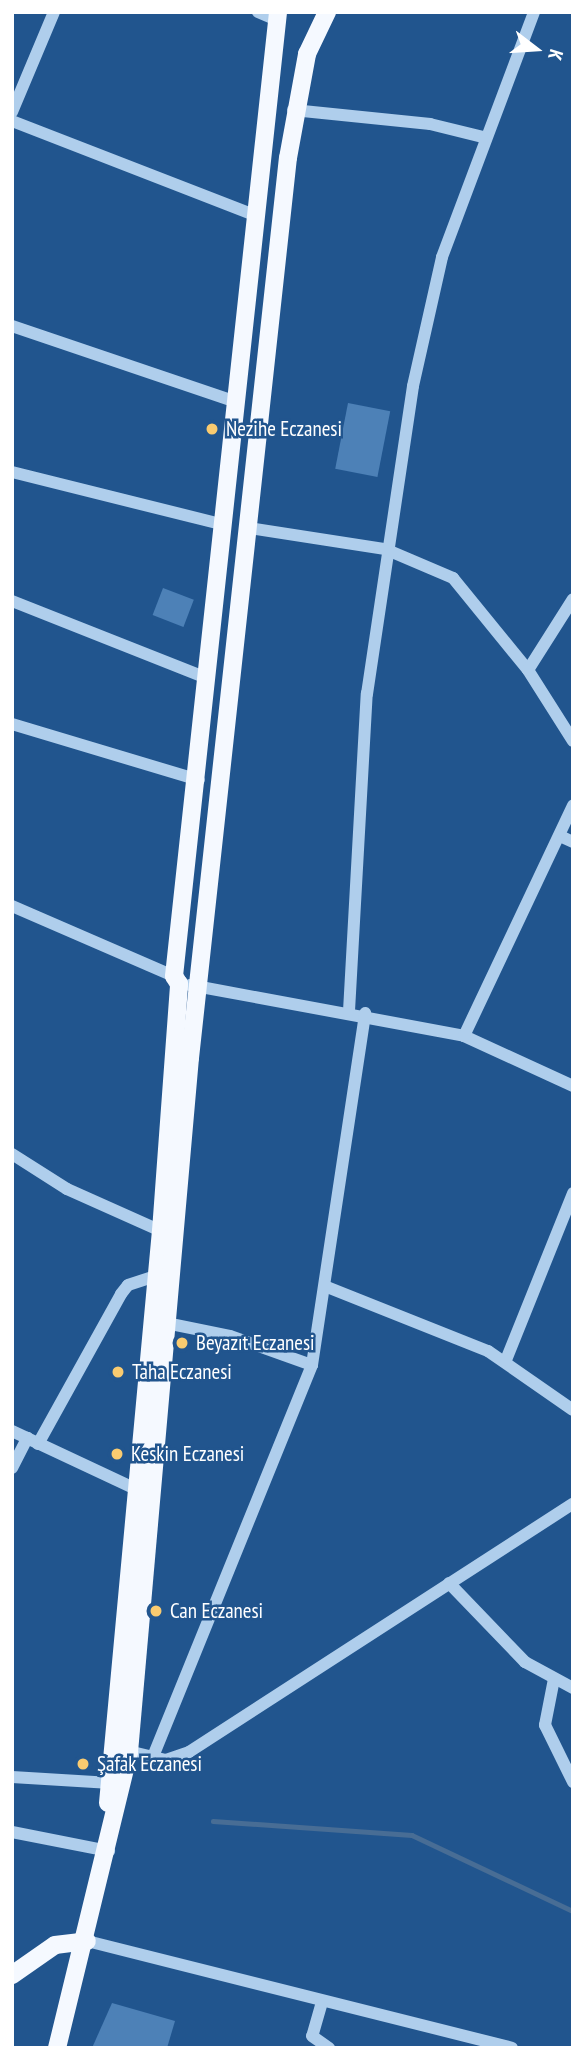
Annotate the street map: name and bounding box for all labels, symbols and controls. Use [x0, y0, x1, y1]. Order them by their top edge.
north arrow [501, 14, 571, 84]
text: K [543, 47, 569, 63]
place label: Nezihe Eczanesi [226, 416, 342, 442]
marker: Nezihe Eczanesi [204, 421, 220, 437]
place label: Beyazıt Eczanesi [196, 1330, 315, 1356]
marker: Beyazıt Eczanesi [174, 1335, 190, 1351]
place label: Taha Eczanesi [132, 1359, 232, 1385]
marker: Taha Eczanesi [110, 1364, 126, 1380]
place label: Keskin Eczanesi [131, 1441, 244, 1467]
marker: Keskin Eczanesi [109, 1446, 125, 1462]
place label: Can Eczanesi [170, 1598, 263, 1624]
marker: Can Eczanesi [148, 1603, 164, 1619]
place label: Şafak Eczanesi [97, 1751, 203, 1777]
marker: Şafak Eczanesi [75, 1756, 91, 1772]

